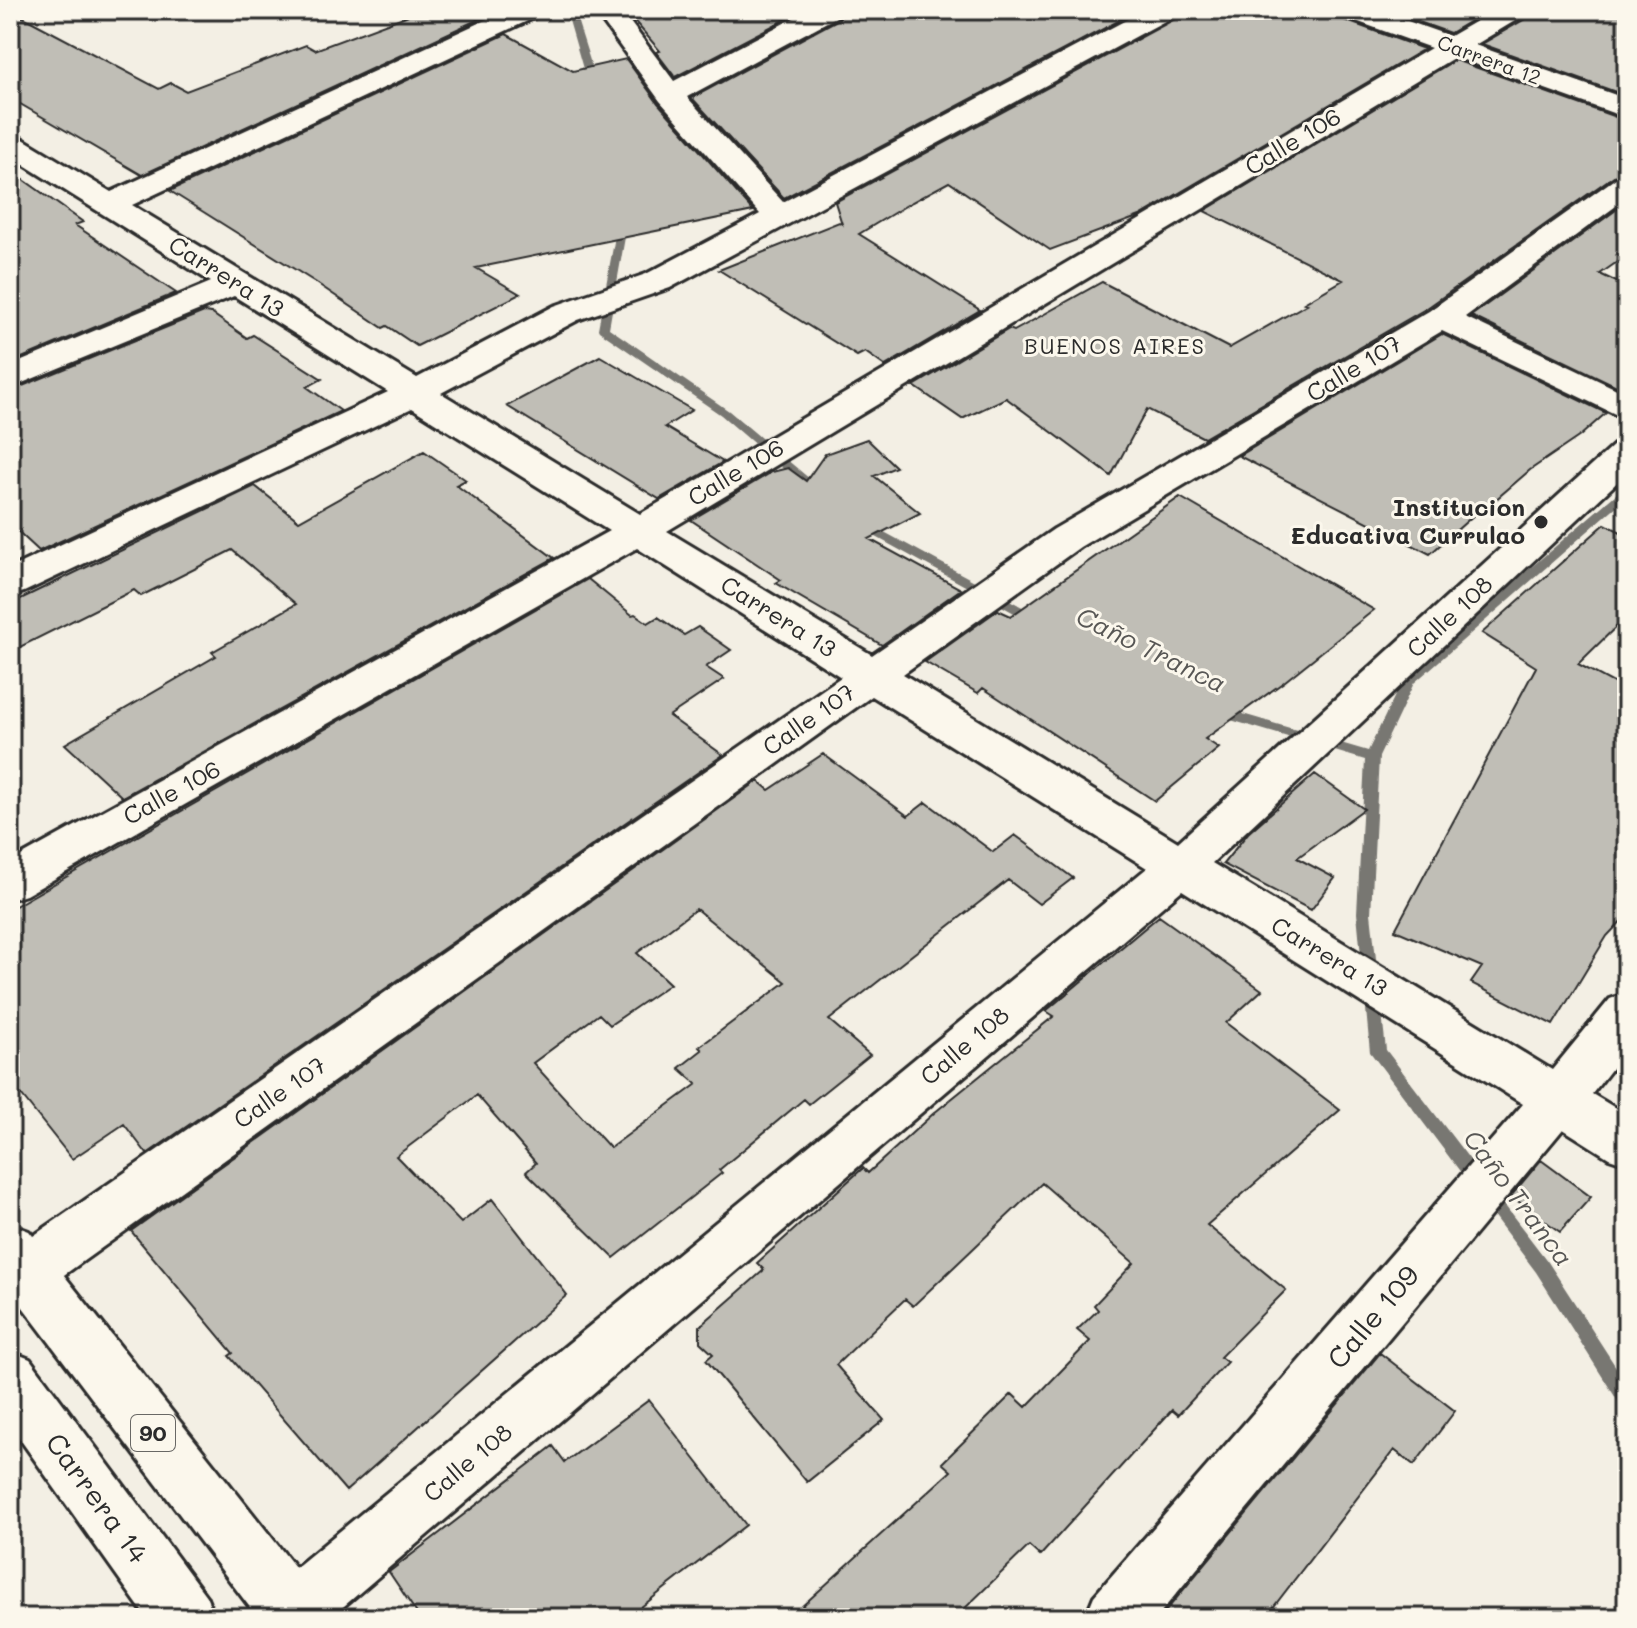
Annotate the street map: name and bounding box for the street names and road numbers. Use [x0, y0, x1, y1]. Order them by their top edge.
street label: Carrera 12 [1434, 28, 1545, 90]
street label: Calle 106 [1239, 100, 1346, 181]
street label: Carrera 13 [163, 228, 290, 323]
street label: Calle 107 [1300, 327, 1406, 408]
street label: Calle 106 [682, 431, 789, 512]
street label: Carrera 13 [715, 568, 842, 663]
street label: Calle 108 [1399, 568, 1499, 664]
street label: Calle 107 [756, 676, 860, 762]
street label: Calle 106 [117, 752, 225, 831]
street label: Carrera 13 [1266, 909, 1394, 1003]
street label: Calle 108 [913, 999, 1015, 1091]
street label: Calle 107 [227, 1049, 331, 1135]
street label: Calle 109 [1319, 1257, 1426, 1375]
road number: 90 [131, 1415, 175, 1451]
street label: Calle 108 [416, 1416, 518, 1508]
street label: Carrera 14 [38, 1425, 157, 1570]

